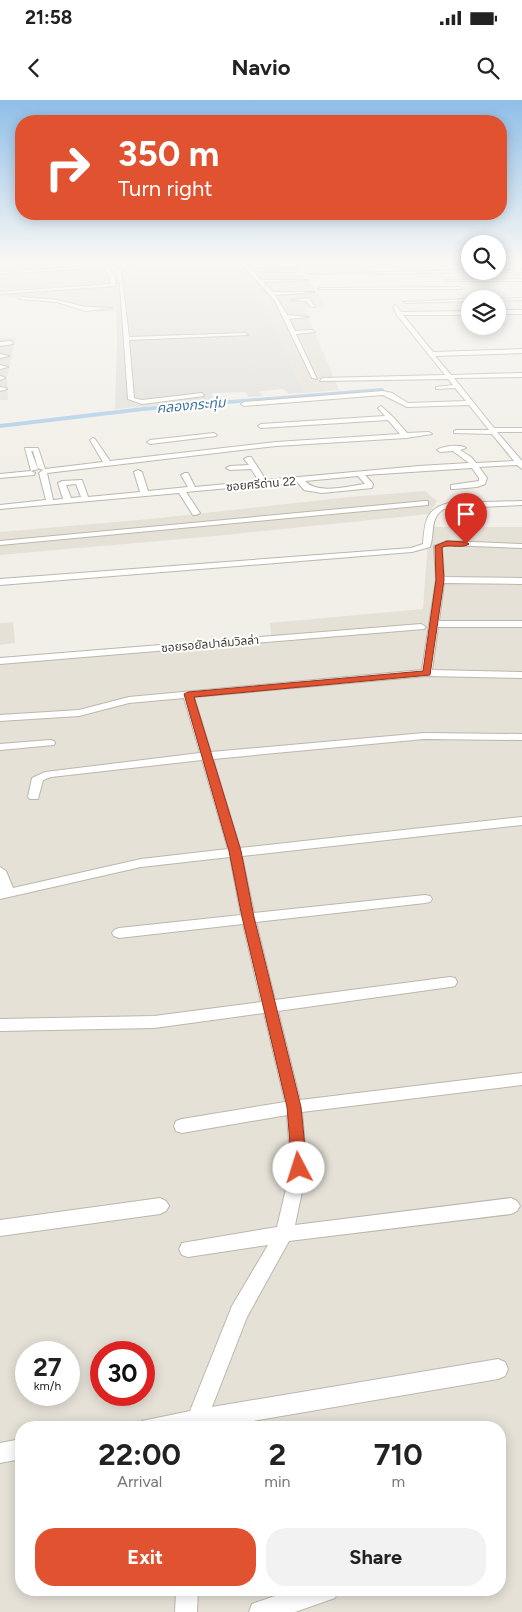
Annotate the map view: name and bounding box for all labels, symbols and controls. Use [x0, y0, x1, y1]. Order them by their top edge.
text: 21:58 [25, 6, 72, 29]
icon: back [20, 54, 48, 82]
text: Navio [231, 54, 291, 81]
icon: search [474, 54, 502, 82]
text: 350 m [118, 133, 219, 175]
icon: right [35, 135, 100, 200]
text: Turn right [118, 175, 213, 202]
map controls [461, 235, 506, 335]
button: search [461, 235, 506, 280]
button: layers [461, 290, 506, 335]
water label: คลองกระทุ่ม [156, 394, 228, 417]
street label: ซอยศรีด่าน 22 [225, 474, 297, 494]
pin [445, 493, 487, 544]
icon: arrive [452, 500, 480, 528]
street label: ซอยรอยัลปาล์มวิลล่า [160, 633, 260, 655]
position arrow [272, 1141, 324, 1193]
speed limit sign: 30 [90, 1341, 155, 1406]
text: 27 [33, 1352, 62, 1382]
text: km/h [34, 1379, 61, 1393]
text: 22:00 [98, 1436, 181, 1473]
text: 2 [269, 1436, 286, 1473]
text: 710 [374, 1436, 423, 1473]
text: Arrival [117, 1472, 162, 1491]
text: min [264, 1472, 291, 1491]
text: m [391, 1472, 405, 1491]
button: Exit [35, 1528, 256, 1586]
button: Share [266, 1528, 486, 1586]

